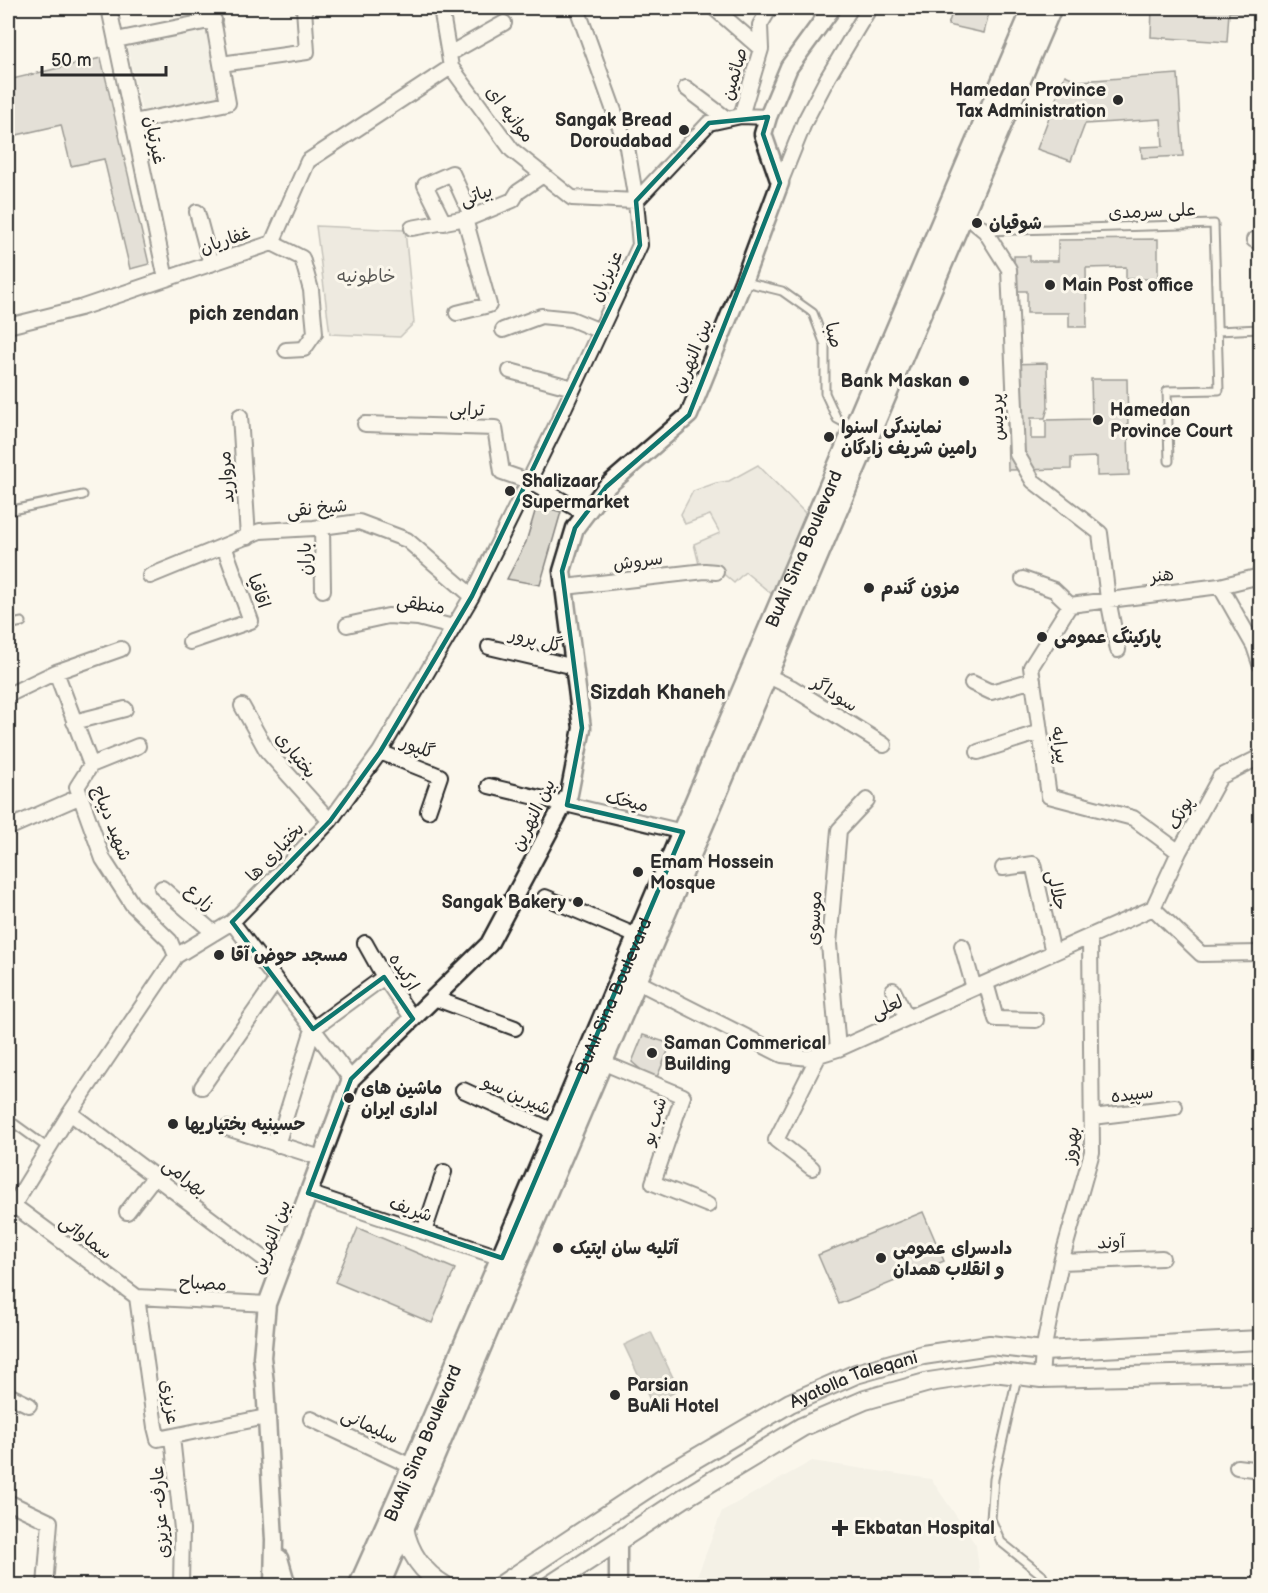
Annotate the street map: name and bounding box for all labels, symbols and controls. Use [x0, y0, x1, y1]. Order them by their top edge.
scale bar [42, 39, 166, 77]
street label: صائمین [717, 45, 752, 103]
text: 50 m [51, 50, 92, 71]
place label: Hamedan Province Tax Administration [950, 80, 1106, 122]
street label: موانیه ای [481, 82, 538, 147]
marker: Hamedan Province Tax Administration [1111, 93, 1125, 107]
place label: Sangak Bread Doroudabad [555, 110, 672, 152]
street label: غیرتیان [139, 114, 170, 166]
marker: Sangak Bread Doroudabad [677, 123, 691, 137]
street label: بیاتی [457, 180, 495, 211]
street label: علی سرمدی [1108, 199, 1196, 224]
place label: شوقیان [989, 213, 1042, 234]
marker: شوقیان [970, 216, 984, 230]
street label: غفاریان [197, 222, 253, 259]
street label: عزیزیان [585, 247, 627, 305]
park label: خاطونیه [336, 266, 396, 287]
place label: Main Post office [1062, 275, 1193, 296]
marker: Main Post office [1043, 278, 1057, 292]
district label: pich zendan [189, 302, 299, 326]
street label: بین النهرین [668, 316, 717, 396]
street label: صبا [820, 320, 847, 350]
place label: Bank Maskan [840, 371, 952, 392]
marker: Bank Maskan [957, 374, 971, 388]
street label: پردیس [986, 393, 1010, 441]
street label: ترابی [449, 398, 486, 421]
place label: Hamedan Province Court [1110, 400, 1233, 442]
marker: Hamedan Province Court [1091, 413, 1105, 427]
place label: نمایندگی اسنوا رامین شریف زادگان [841, 416, 977, 459]
marker: نمایندگی اسنوا رامین شریف زادگان [822, 430, 836, 444]
street label: مروارید [214, 450, 239, 504]
street label: BuAli Sina Boulevard [762, 468, 847, 631]
place label: Shalizaar Supermarket [522, 471, 629, 513]
marker: Shalizaar Supermarket [503, 484, 517, 498]
street label: شیخ نقی [286, 495, 349, 523]
street label: باران [295, 542, 316, 576]
street label: سروش [612, 548, 664, 575]
street label: هنر [1147, 564, 1175, 588]
street label: اقاقیا [243, 571, 274, 611]
place label: مزون گندم [881, 577, 960, 602]
marker: مزون گندم [862, 581, 876, 595]
street label: منطقی [395, 590, 447, 619]
street label: گل پرور [505, 623, 565, 658]
place label: پارکینگ عمومی [1054, 626, 1162, 649]
marker: پارکینگ عمومی [1035, 630, 1049, 644]
street label: سوداگر [806, 671, 861, 717]
district label: Sizdah Khaneh [590, 681, 726, 705]
street label: پیرایه [1046, 725, 1073, 765]
street label: بختیاری [271, 728, 321, 783]
street label: گلپور [396, 731, 438, 764]
street label: بین النهرین [507, 776, 560, 855]
street label: شهید دیباج [87, 783, 135, 864]
street label: میخک [603, 786, 650, 817]
street label: پونک [1163, 793, 1199, 834]
street label: بختیاری ها [242, 818, 309, 886]
place label: Emam Hossein Mosque [650, 852, 774, 894]
marker: Emam Hossein Mosque [631, 865, 645, 879]
street label: جلالی [1042, 868, 1071, 912]
street label: زارع [180, 879, 218, 916]
street label: موسوی [803, 890, 826, 946]
place label: Sangak Bakery [442, 892, 567, 913]
marker: Sangak Bakery [571, 895, 585, 909]
street label: BuAli Sina Boulevard [571, 915, 657, 1078]
place label: مسجد حوض آقا [231, 945, 348, 966]
marker: مسجد حوض آقا [212, 948, 226, 962]
street label: ارکیده [384, 950, 423, 995]
street label: لعلی [868, 991, 906, 1024]
place label: Saman Commerical Building [664, 1033, 826, 1075]
marker: Saman Commerical Building [645, 1046, 659, 1060]
street label: شیرین سو [478, 1070, 554, 1120]
place label: ماشین های اداری ایران [361, 1078, 442, 1120]
street label: سپیده [1109, 1081, 1155, 1109]
marker: ماشین های اداری ایران [342, 1091, 356, 1105]
street label: شب بو [637, 1095, 671, 1150]
place label: حسینیه بختیاریها [185, 1114, 305, 1135]
marker: حسینیه بختیاریها [166, 1117, 180, 1131]
street label: بهروز [1059, 1125, 1084, 1167]
street label: بهرامی [158, 1154, 211, 1201]
street label: شریف [386, 1192, 435, 1227]
street label: بین النهرین [248, 1197, 295, 1277]
street label: سماواتی [55, 1211, 116, 1264]
street label: آوند [1097, 1231, 1127, 1253]
place label: آتلیه سان اپتیک [570, 1238, 680, 1260]
place label: دادسرای عمومی و انقلاب همدان [893, 1238, 1012, 1280]
marker: آتلیه سان اپتیک [551, 1241, 565, 1255]
marker: دادسرای عمومی و انقلاب همدان [874, 1251, 888, 1265]
street label: مصباح [178, 1272, 227, 1296]
street label: Ayatolla Taleqani [786, 1347, 920, 1413]
street label: BuAli Sina Boulevard [380, 1362, 466, 1525]
place label: Parsian BuAli Hotel [627, 1375, 719, 1417]
street label: عزیزی [156, 1378, 183, 1426]
marker: Parsian BuAli Hotel [608, 1388, 622, 1402]
street label: سلیمانی [338, 1404, 402, 1449]
street label: عارف- عزیزی [147, 1465, 174, 1559]
place label: Ekbatan Hospital [854, 1518, 995, 1539]
marker: Ekbatan Hospital [831, 1519, 849, 1537]

